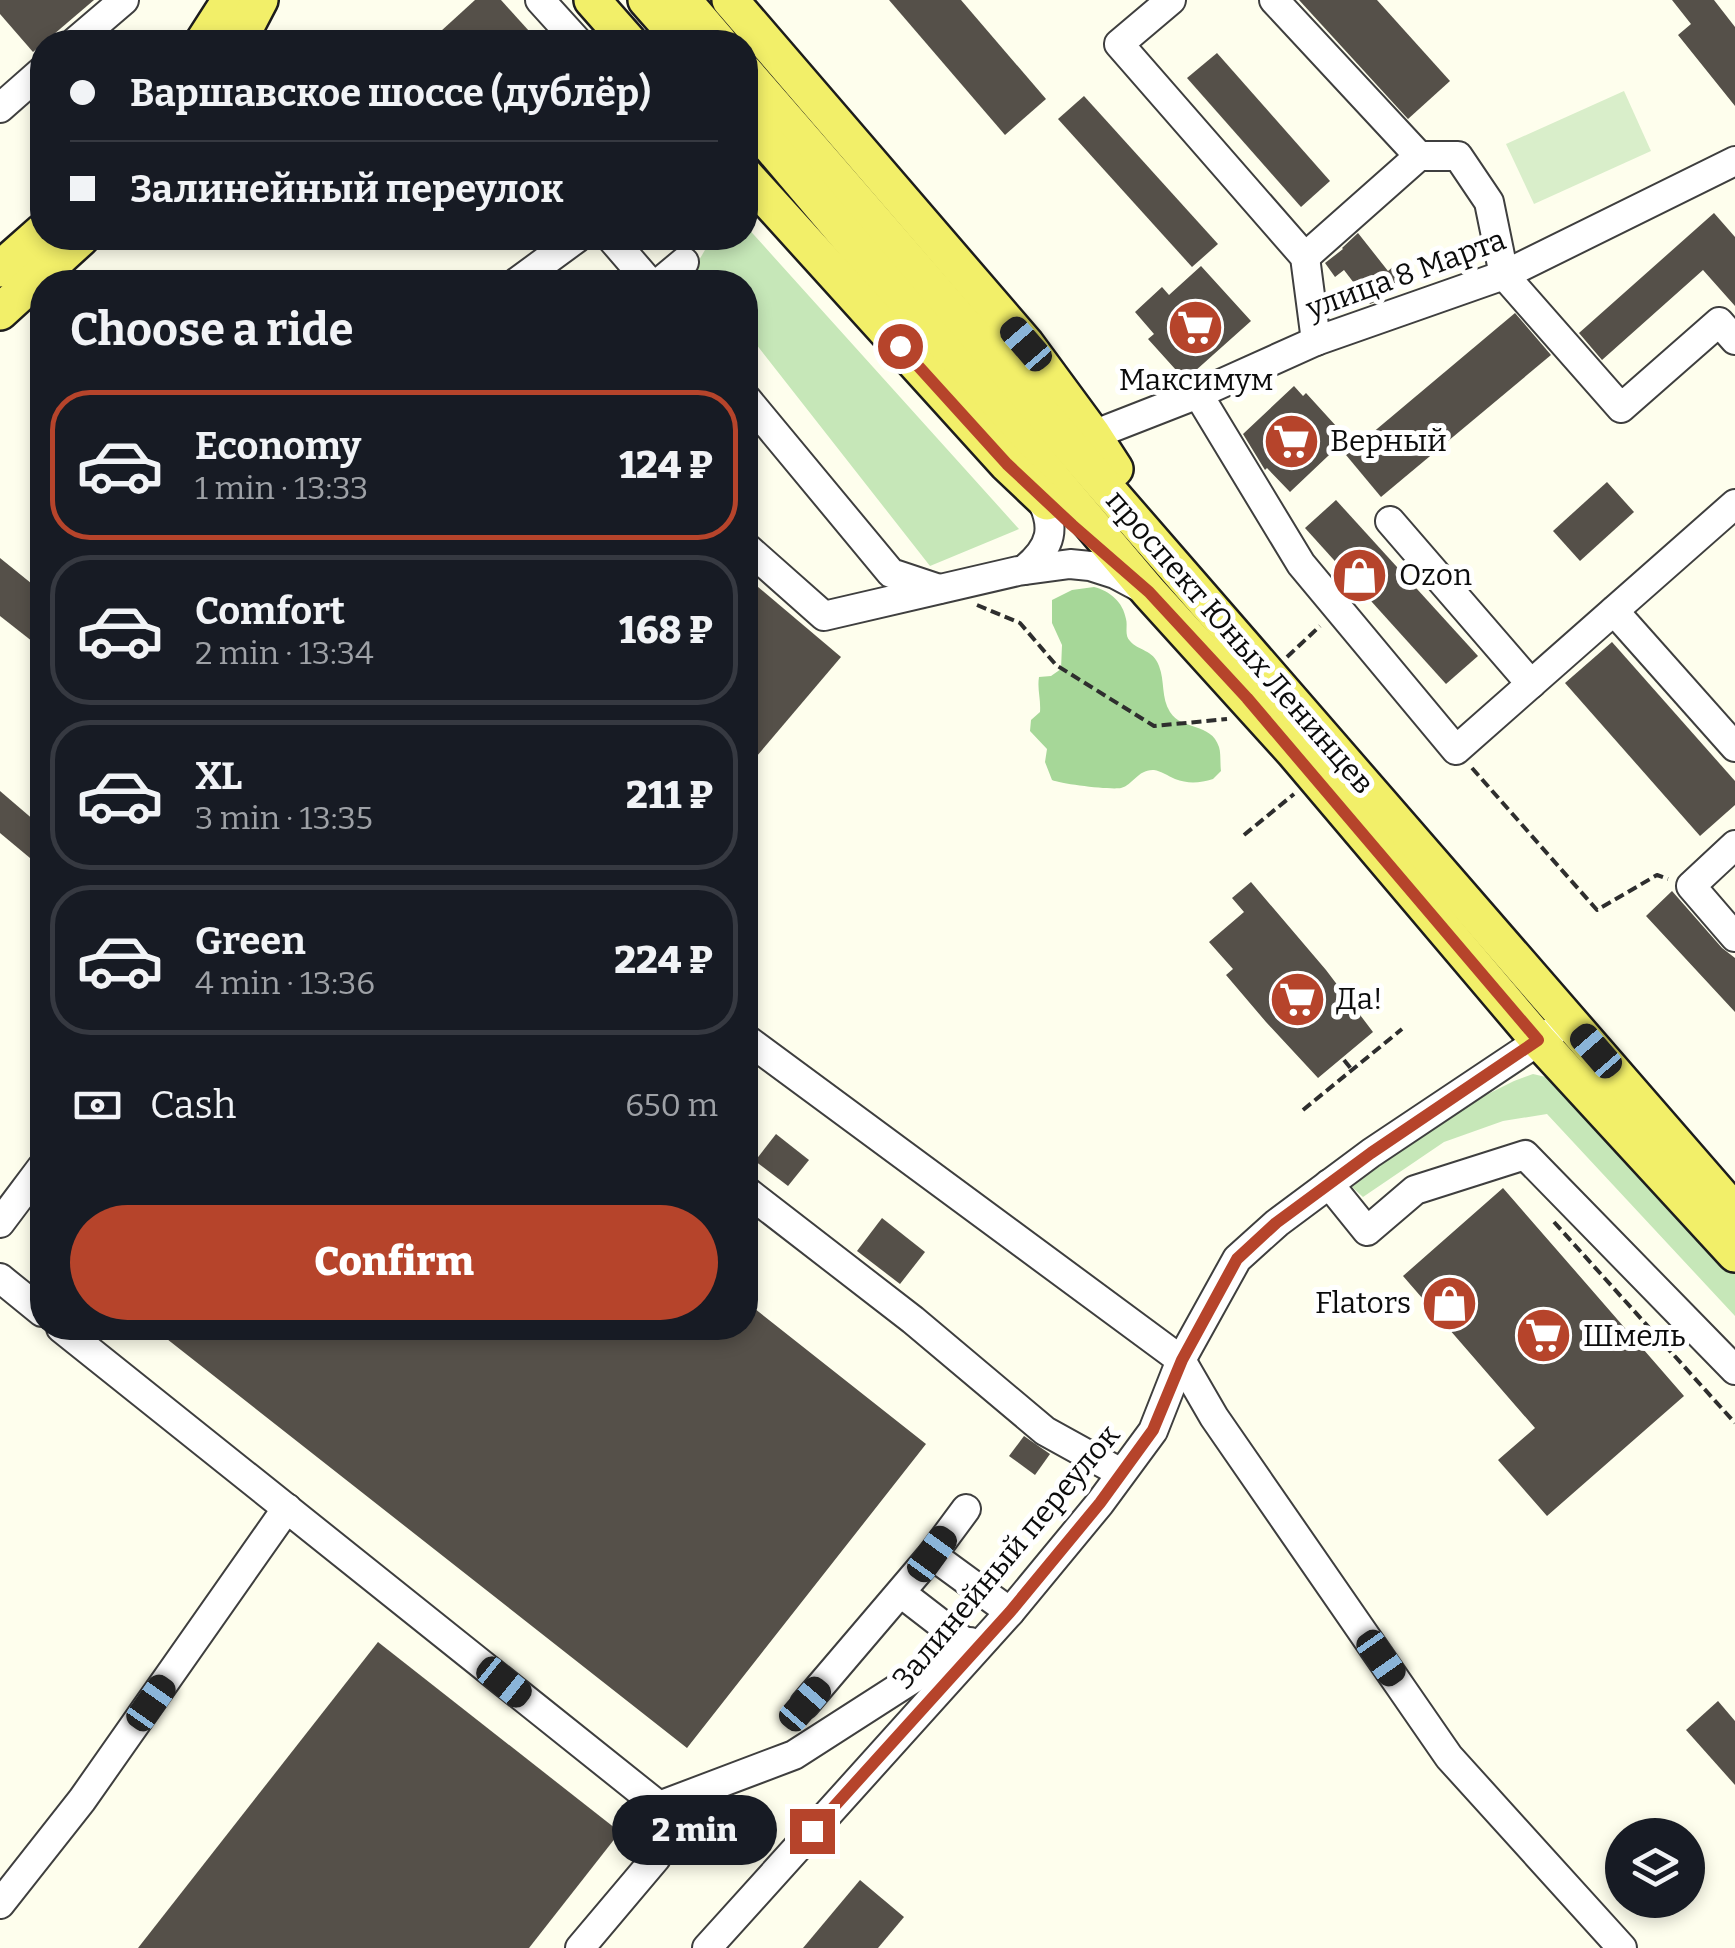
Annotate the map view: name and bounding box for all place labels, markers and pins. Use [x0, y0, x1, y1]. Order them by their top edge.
supermarket icon: Максимум [1166, 297, 1226, 357]
place label: Максимум [1119, 362, 1273, 398]
supermarket icon: Верный [1261, 411, 1321, 471]
place label: Верный [1330, 423, 1447, 459]
shop icon: Ozon [1330, 545, 1390, 605]
place label: Ozon [1399, 557, 1472, 593]
supermarket icon: Да! [1267, 969, 1327, 1029]
place label: Да! [1336, 981, 1383, 1017]
shop icon: Flators [1420, 1273, 1480, 1333]
place label: Flators [1315, 1285, 1411, 1321]
supermarket icon: Шмель [1514, 1306, 1574, 1366]
place label: Шмель [1583, 1318, 1685, 1354]

